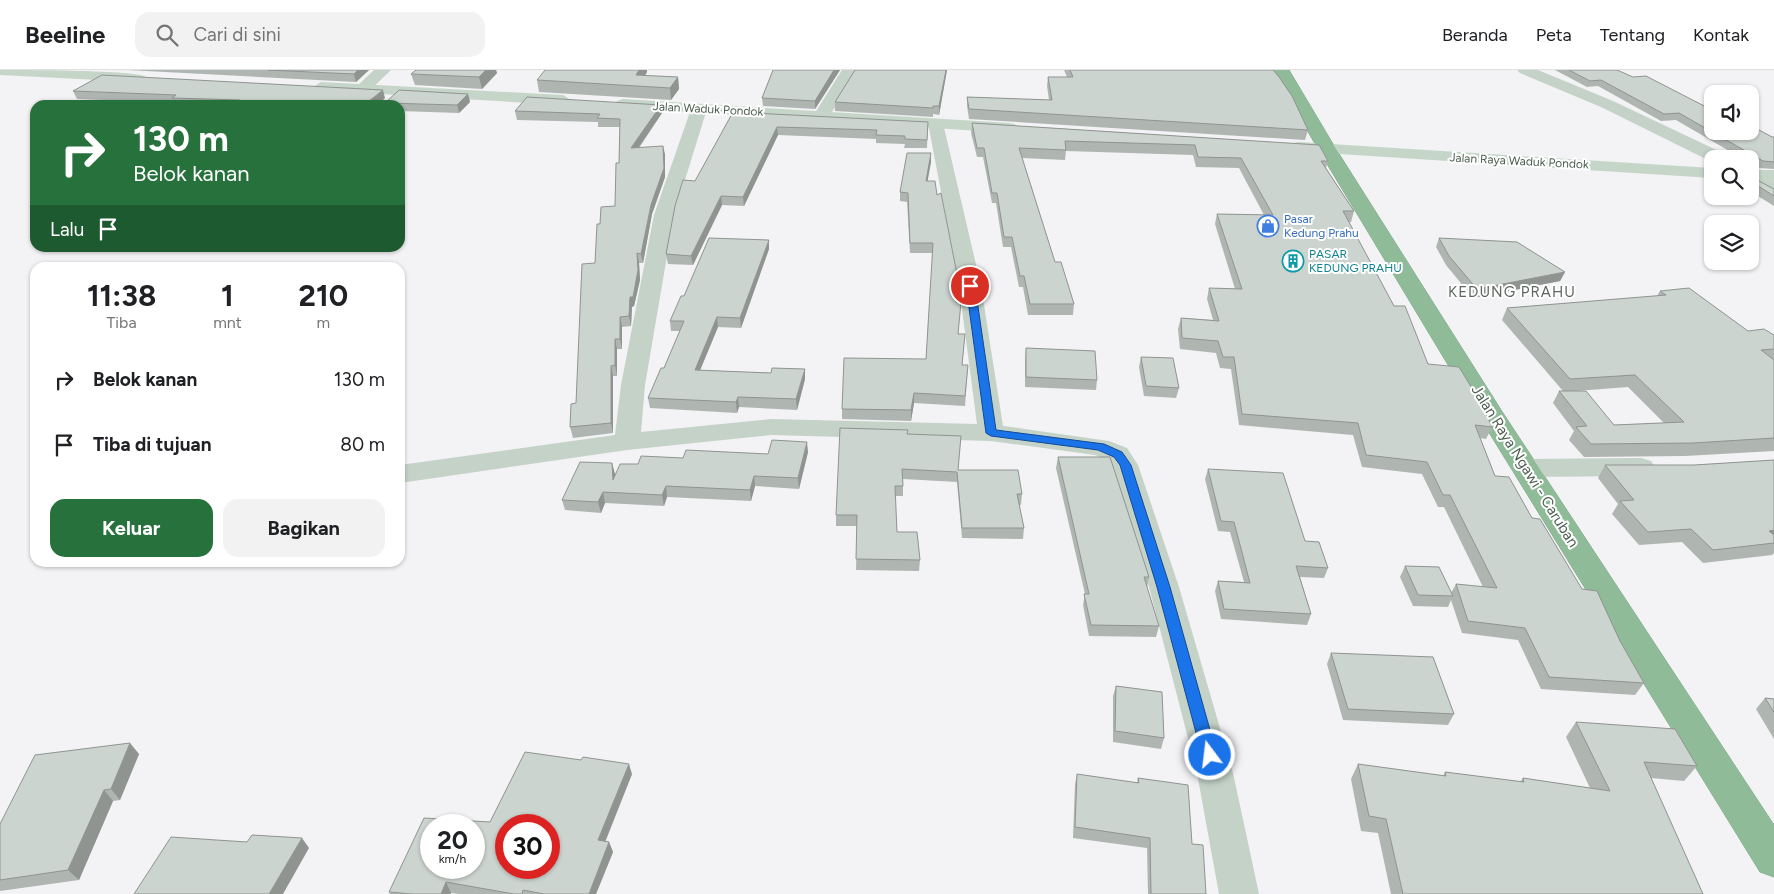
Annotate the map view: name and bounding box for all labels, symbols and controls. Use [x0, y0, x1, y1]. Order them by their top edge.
search box [135, 12, 485, 57]
text: Beeline [25, 20, 105, 49]
icon: search [153, 21, 181, 49]
text: Cari di sini [193, 23, 281, 46]
text: Beranda [1442, 24, 1508, 46]
text: Peta [1536, 24, 1572, 46]
text: Tentang [1600, 24, 1665, 46]
text: Kontak [1693, 24, 1749, 46]
map controls [1704, 85, 1759, 270]
button: sound [1704, 85, 1759, 140]
street label: Jalan Waduk Pondok [652, 99, 764, 119]
text: 130 m [133, 118, 229, 160]
icon: right [50, 120, 115, 185]
street label: Jalan Raya Waduk Pondok [1449, 150, 1589, 172]
button: search [1704, 150, 1759, 205]
text: Belok kanan [133, 160, 250, 187]
place label: Pasar Kedung Prahu [1284, 212, 1359, 240]
shop icon: Pasar Kedung Prahu [1256, 214, 1280, 238]
icon: arrive [94, 215, 122, 243]
button: layers [1704, 215, 1759, 270]
text: Lalu [50, 218, 84, 241]
place label: PASAR KEDUNG PRAHU [1309, 247, 1402, 275]
building icon: PASAR KEDUNG PRAHU [1281, 249, 1305, 273]
pin [949, 265, 991, 307]
icon: arrive [956, 272, 984, 300]
text: 11:38 [87, 277, 156, 314]
text: 1 [221, 277, 234, 314]
text: 210 [299, 277, 348, 314]
district label: KEDUNG PRAHU [1448, 283, 1576, 301]
text: Tiba [107, 313, 137, 332]
text: mnt [213, 313, 242, 332]
text: m [317, 313, 330, 332]
icon: right [50, 366, 78, 394]
text: Belok kanan [93, 368, 197, 391]
text: 130 m [334, 368, 385, 391]
street label: Jalan Raya Ngawi - Caruban [1468, 382, 1582, 550]
icon: arrive [50, 431, 78, 459]
text: Tiba di tujuan [93, 433, 212, 456]
text: 80 m [340, 433, 385, 456]
button: Keluar [50, 499, 213, 557]
button: Bagikan [223, 499, 385, 557]
position arrow [1183, 728, 1235, 780]
speed limit sign: 30 [495, 814, 560, 879]
text: 20 [437, 825, 468, 855]
text: km/h [439, 852, 466, 866]

